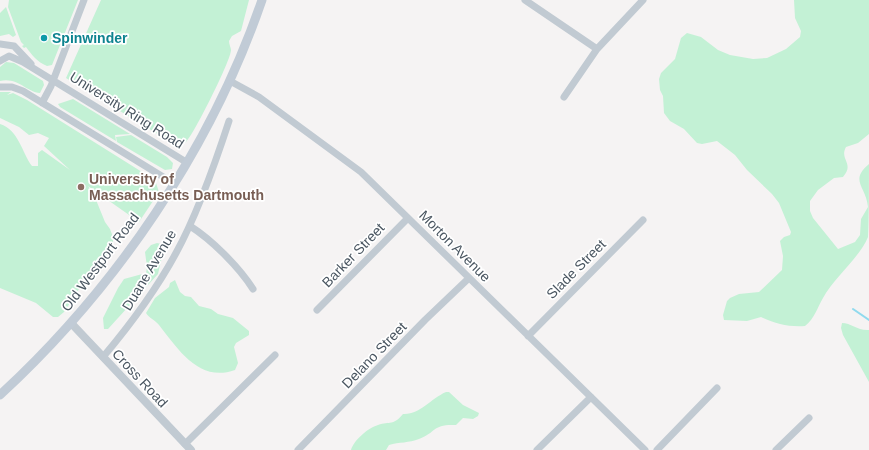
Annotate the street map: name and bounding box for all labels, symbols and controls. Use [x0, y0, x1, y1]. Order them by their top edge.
place label: Spinwinder [52, 30, 128, 46]
marker: Spinwinder [39, 33, 49, 43]
street label: University Ring Road [67, 68, 187, 152]
place label: University of Massachusetts Dartmouth [89, 171, 264, 203]
marker: University of Massachusetts Dartmouth [76, 182, 86, 192]
street label: Morton Avenue [416, 207, 494, 285]
street label: Old Westport Road [58, 210, 142, 314]
street label: Barker Street [319, 220, 387, 290]
street label: Duane Avenue [119, 226, 180, 313]
street label: Slade Street [543, 236, 609, 302]
street label: Delano Street [339, 319, 410, 391]
street label: Cross Road [109, 346, 171, 410]

